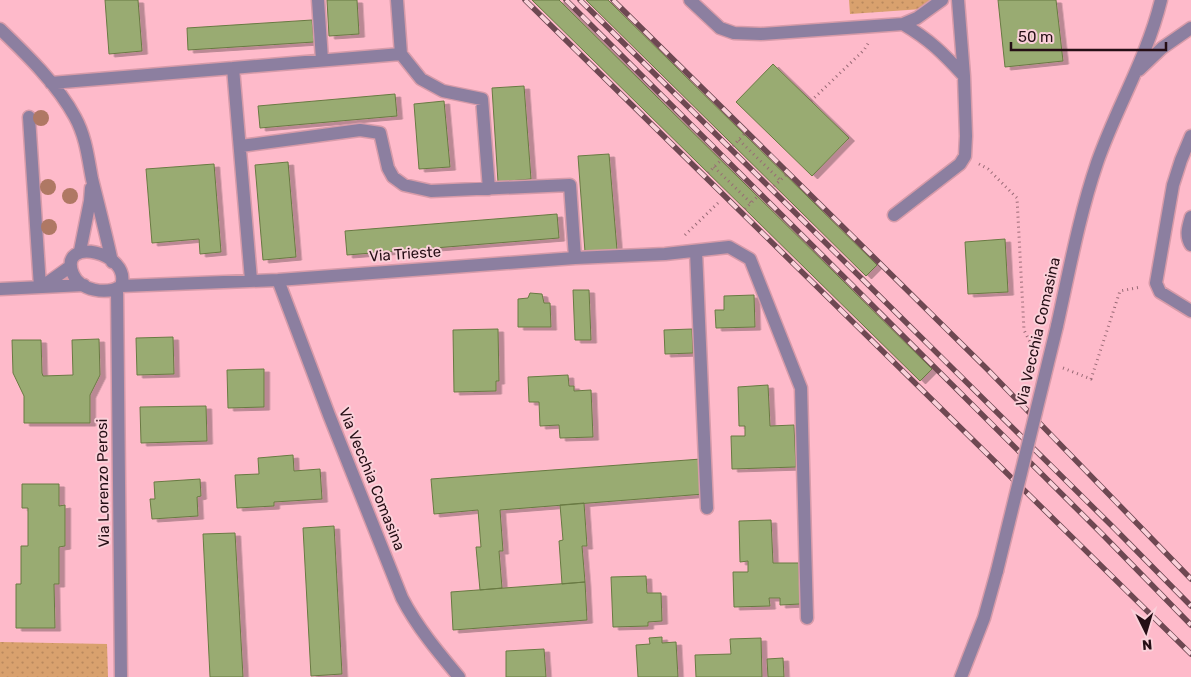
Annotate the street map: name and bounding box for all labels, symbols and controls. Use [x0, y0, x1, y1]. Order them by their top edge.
scale bar [1011, 20, 1166, 52]
text: 50 m [1018, 28, 1053, 46]
street label: Via Trieste [368, 243, 442, 265]
street label: Via Vecchia Comasina [1012, 256, 1064, 408]
street label: Via Vecchia Comasina [335, 405, 409, 553]
street label: Via Lorenzo Perosi [93, 419, 113, 547]
north arrow [1121, 607, 1171, 657]
text: N [1141, 636, 1153, 653]

